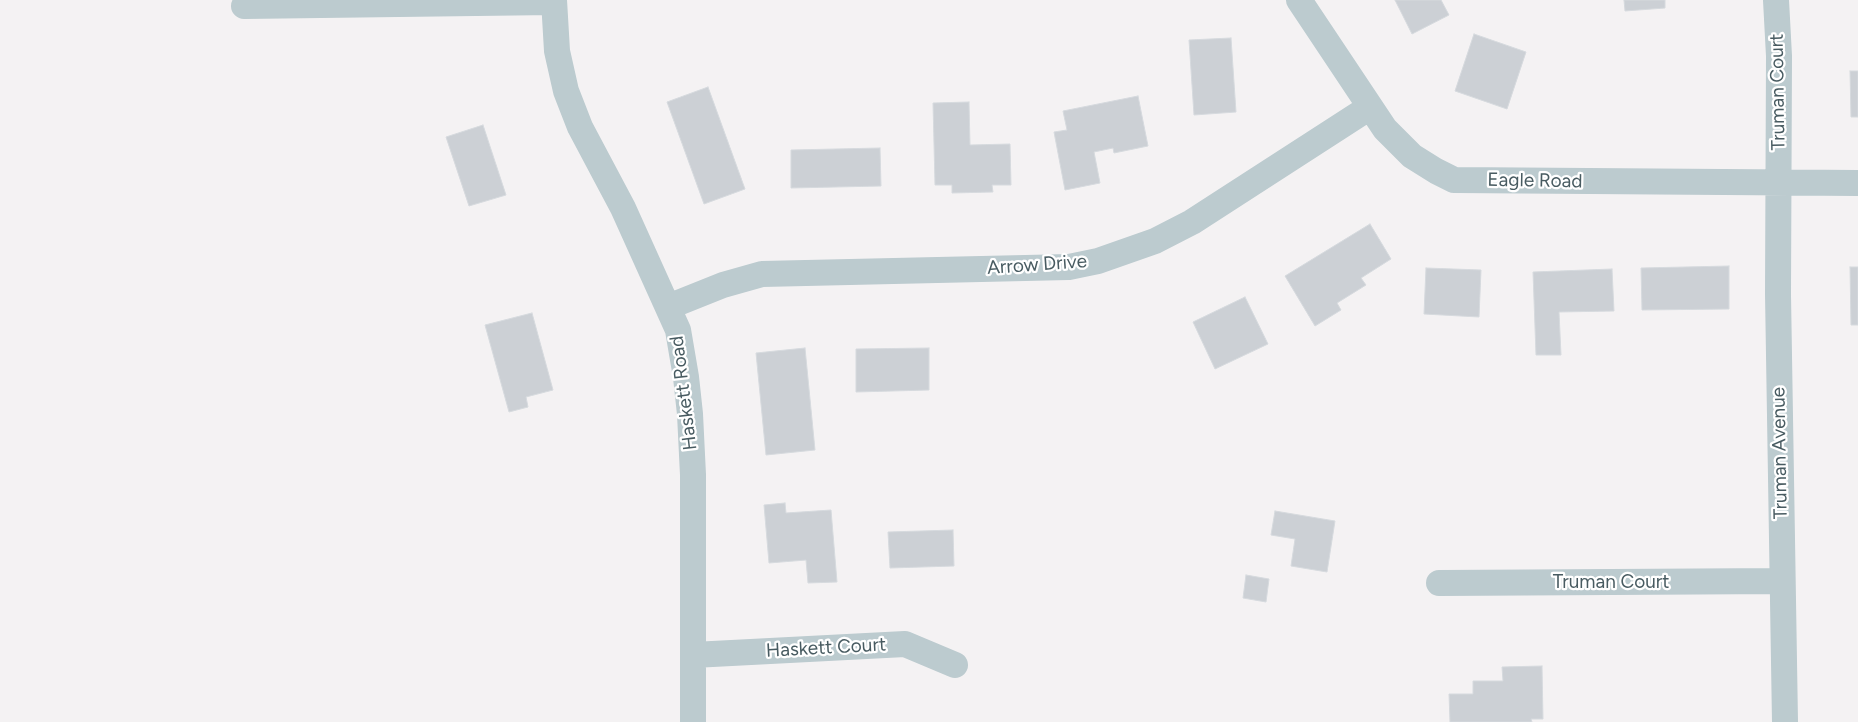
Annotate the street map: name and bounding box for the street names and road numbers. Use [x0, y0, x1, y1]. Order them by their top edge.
street label: Truman Court [1766, 33, 1790, 151]
street label: Eagle Road [1487, 169, 1583, 193]
street label: Arrow Drive [986, 250, 1088, 280]
street label: Haskett Road [666, 335, 702, 451]
street label: Truman Avenue [1767, 387, 1793, 519]
street label: Truman Court [1553, 571, 1669, 593]
street label: Haskett Court [765, 633, 887, 663]

